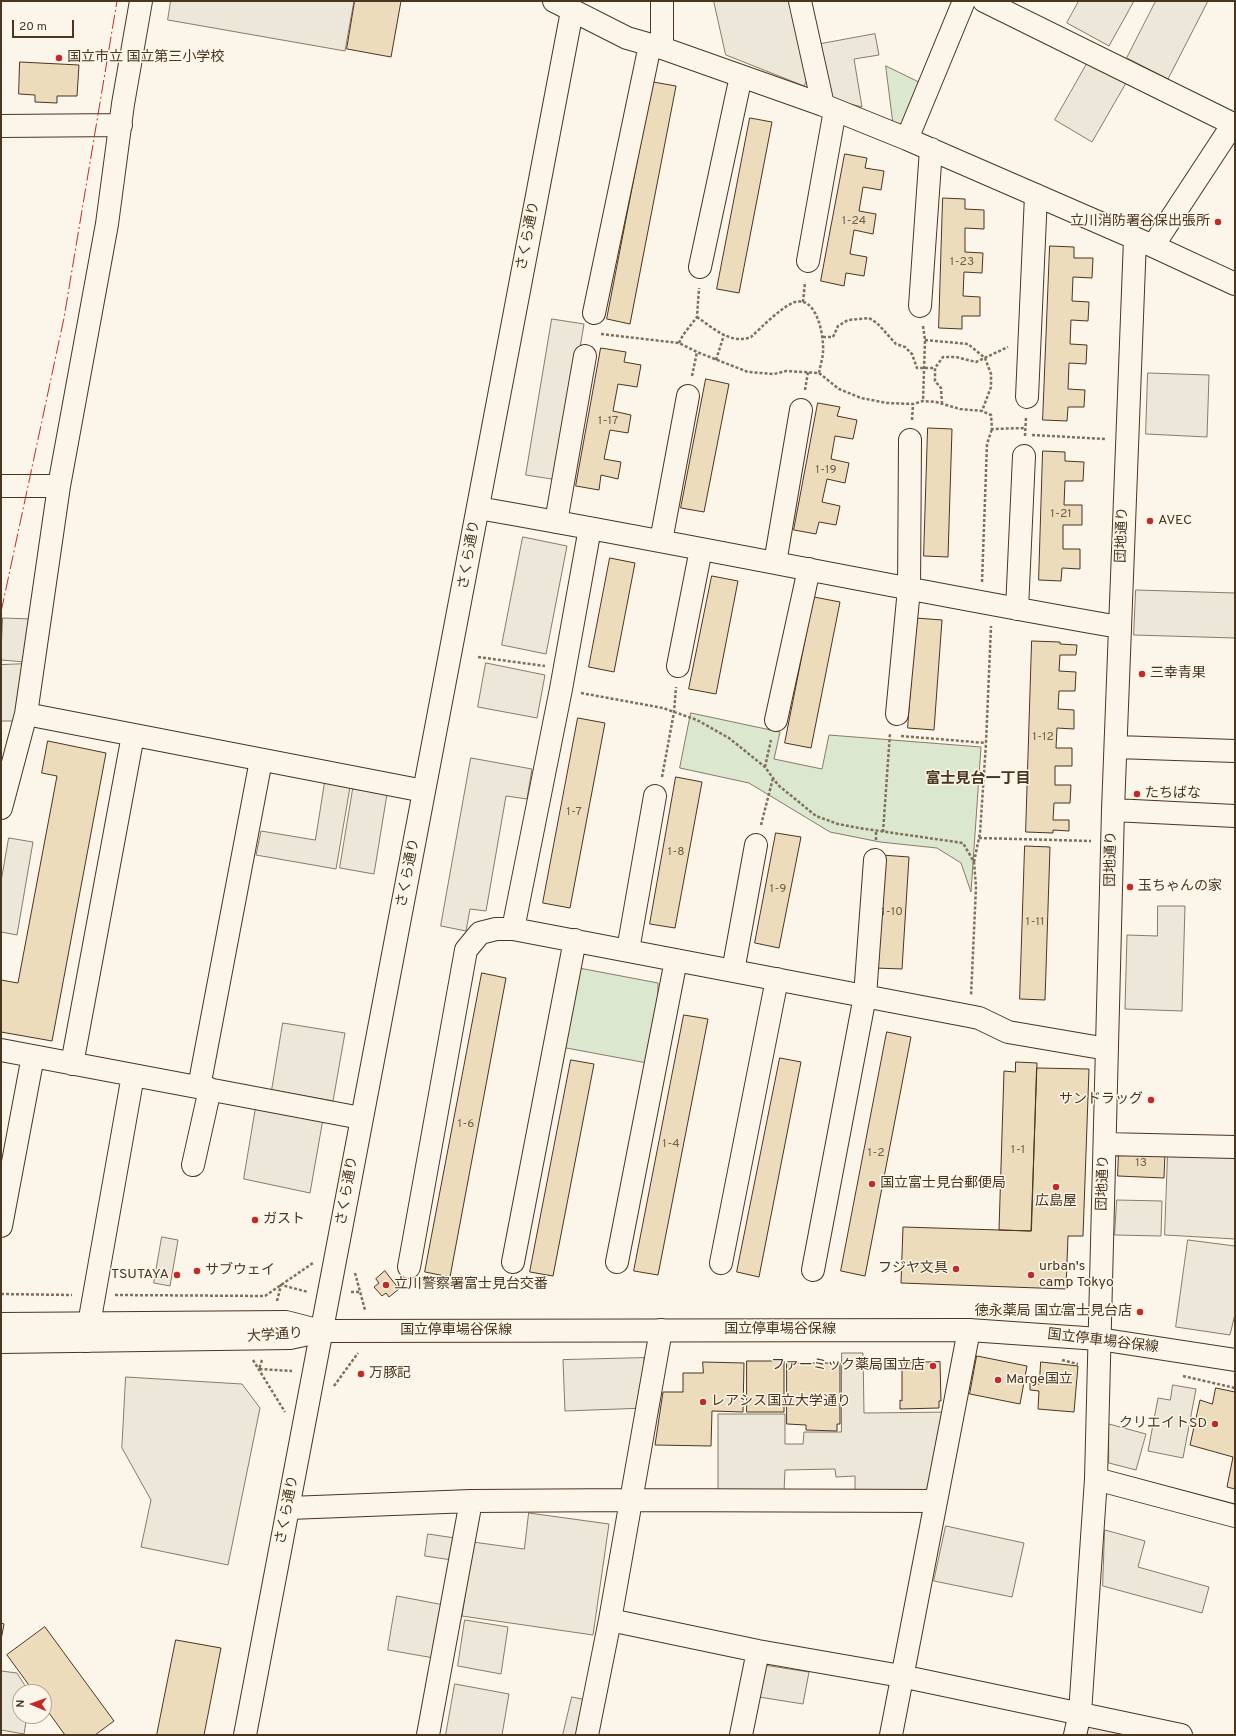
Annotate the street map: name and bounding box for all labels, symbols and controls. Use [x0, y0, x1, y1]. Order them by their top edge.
scale bar [14, 12, 76, 38]
text: 20 m [19, 19, 47, 35]
place label: 国立市立 国立第三小学校 [67, 50, 224, 66]
marker: 国立市立 国立第三小学校 [54, 53, 64, 63]
street label: さくら通り [514, 200, 544, 272]
place label: 立川消防署谷保出張所 [1070, 214, 1210, 230]
house number: 1-24 [842, 215, 866, 229]
marker: 立川消防署谷保出張所 [1213, 217, 1223, 227]
house number: 1-23 [950, 256, 974, 270]
house number: 1-17 [598, 415, 618, 429]
house number: 1-19 [815, 464, 837, 478]
street label: 団地通り [1114, 507, 1132, 563]
house number: 1-21 [1050, 508, 1072, 522]
place label: AVEC [1158, 513, 1192, 529]
marker: AVEC [1145, 516, 1155, 526]
street label: さくら通り [456, 519, 484, 591]
place label: 三幸青果 [1150, 666, 1206, 682]
marker: 三幸青果 [1137, 669, 1147, 679]
house number: 1-12 [1032, 731, 1054, 745]
district label: 富士見台一丁目 [926, 771, 1030, 789]
place label: たちばな [1145, 786, 1201, 802]
marker: たちばな [1132, 789, 1142, 799]
house number: 1-7 [566, 806, 582, 820]
street label: 団地通り [1103, 831, 1121, 887]
street label: さくら通り [394, 837, 424, 909]
house number: 1-8 [667, 846, 685, 860]
place label: 玉ちゃんの家 [1138, 879, 1222, 895]
marker: 玉ちゃんの家 [1125, 882, 1135, 892]
house number: 1-9 [770, 883, 786, 897]
house number: 1-10 [881, 906, 903, 920]
house number: 1-11 [1026, 916, 1044, 930]
place label: サンドラッグ [1059, 1092, 1143, 1108]
marker: サンドラッグ [1146, 1095, 1156, 1105]
house number: 1-6 [458, 1118, 474, 1132]
house number: 1-4 [662, 1138, 680, 1152]
house number: 1-1 [1011, 1144, 1025, 1158]
house number: 1-2 [867, 1147, 885, 1161]
street label: さくら通り [334, 1155, 362, 1227]
street label: 団地通り [1095, 1155, 1113, 1211]
house number: 13 [1135, 1157, 1147, 1171]
place label: 国立富士見台郵便局 [880, 1176, 1006, 1192]
marker: 国立富士見台郵便局 [867, 1179, 877, 1189]
marker: 広島屋 [1051, 1182, 1061, 1192]
place label: 広島屋 [1035, 1194, 1077, 1210]
place label: ガスト [263, 1212, 305, 1228]
marker: ガスト [250, 1215, 260, 1225]
place label: urban's camp Tokyo [1039, 1259, 1114, 1292]
place label: フジヤ文具 [878, 1261, 948, 1277]
place label: サブウェイ [205, 1263, 275, 1279]
marker: フジヤ文具 [951, 1264, 961, 1274]
marker: サブウェイ [192, 1266, 202, 1276]
place label: TSUTAYA [111, 1267, 169, 1283]
marker: TSUTAYA [172, 1270, 182, 1280]
marker: urban's camp Tokyo [1026, 1270, 1036, 1280]
place label: 立川警察署富士見台交番 [394, 1277, 548, 1293]
marker: 立川警察署富士見台交番 [381, 1280, 391, 1290]
place label: 徳永薬局 国立富士見台店 [975, 1304, 1132, 1320]
marker: 徳永薬局 国立富士見台店 [1135, 1307, 1145, 1317]
street label: 国立停車場谷保線 [724, 1322, 836, 1338]
street label: 国立停車場谷保線 [400, 1323, 512, 1339]
street label: 大学通り [246, 1326, 304, 1346]
street label: 国立停車場谷保線 [1046, 1327, 1160, 1357]
place label: ファーミック薬局国立店 [771, 1358, 925, 1374]
marker: ファーミック薬局国立店 [928, 1361, 938, 1371]
place label: 万豚記 [369, 1366, 411, 1382]
marker: 万豚記 [356, 1369, 366, 1379]
place label: Marge国立 [1006, 1372, 1073, 1388]
marker: Marge国立 [993, 1375, 1003, 1385]
place label: レアシス国立大学通り [711, 1394, 851, 1410]
marker: レアシス国立大学通り [698, 1397, 708, 1407]
place label: クリエイトSD [1119, 1416, 1207, 1432]
marker: クリエイトSD [1210, 1419, 1220, 1429]
street label: さくら通り [273, 1474, 303, 1546]
north arrow [12, 1684, 52, 1724]
text: N [14, 1699, 28, 1708]

